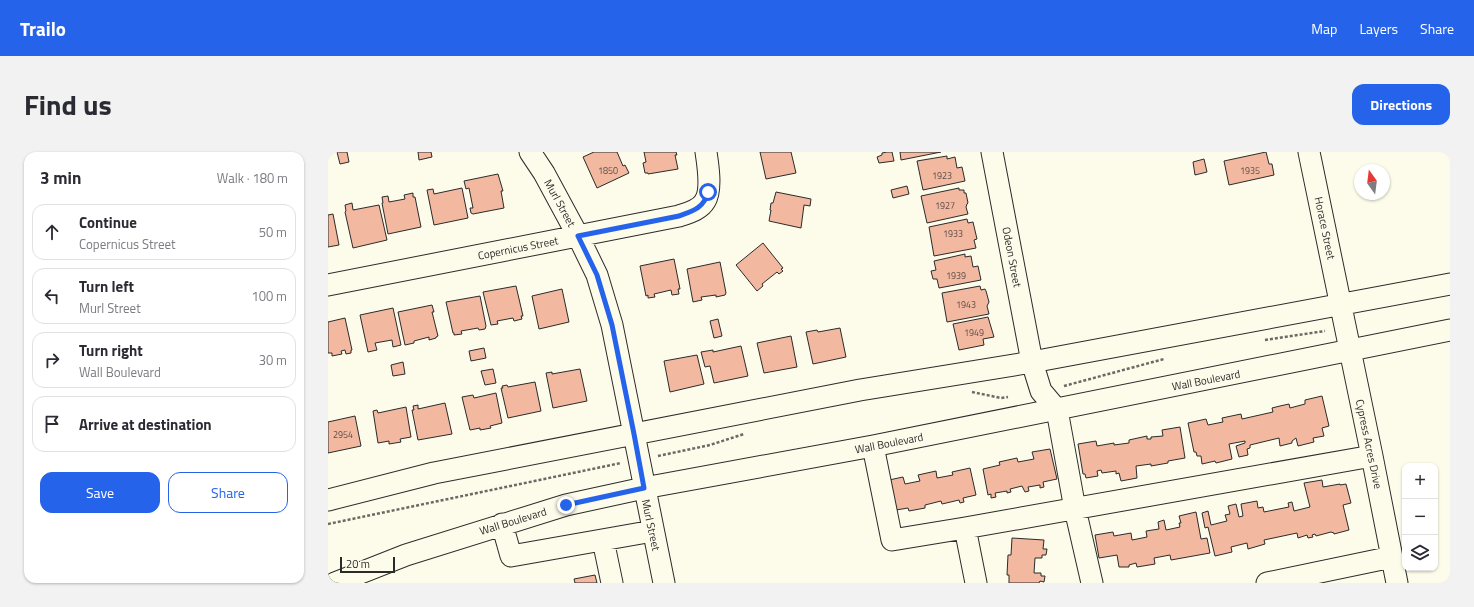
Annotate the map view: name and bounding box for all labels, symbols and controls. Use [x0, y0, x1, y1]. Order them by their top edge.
text: Trailo [20, 14, 66, 43]
text: Map [1311, 18, 1337, 39]
text: Layers [1359, 18, 1398, 39]
text: Share [1420, 18, 1454, 39]
text: Find us [24, 83, 112, 126]
button: Directions [1352, 84, 1450, 125]
house number: 1850 [598, 164, 618, 177]
house number: 1935 [1240, 164, 1260, 177]
north arrow [1354, 164, 1390, 200]
text: 3 min [40, 165, 81, 191]
text: Walk · 180 m [217, 168, 288, 188]
house number: 1923 [932, 169, 952, 182]
street label: Murl Street [540, 176, 580, 230]
route start [699, 183, 717, 201]
street label: Horace Street [1311, 195, 1339, 261]
house number: 1927 [935, 199, 955, 212]
text: Continue [79, 211, 137, 234]
icon: ahead [41, 221, 63, 243]
text: 50 m [259, 222, 287, 242]
street label: Odeon Street [998, 225, 1026, 289]
house number: 1933 [943, 227, 963, 240]
street label: Copernicus Street [476, 232, 560, 264]
text: Copernicus Street [79, 234, 176, 254]
house number: 1939 [946, 269, 966, 282]
text: Turn left [79, 275, 134, 298]
icon: left [41, 285, 63, 307]
text: 100 m [251, 286, 287, 306]
text: Murl Street [79, 298, 141, 318]
house number: 1943 [956, 298, 976, 311]
house number: 1949 [964, 326, 984, 339]
text: Turn right [79, 339, 143, 362]
icon: right [41, 349, 63, 371]
text: 30 m [259, 350, 287, 370]
text: Wall Boulevard [79, 362, 161, 382]
street label: Wall Boulevard [1170, 366, 1242, 394]
street label: Cypress Acres Drive [1352, 398, 1386, 491]
icon: arrive [41, 413, 63, 435]
text: Arrive at destination [79, 413, 212, 436]
house number: 2954 [333, 428, 353, 441]
street label: Wall Boulevard [853, 429, 925, 457]
map controls [1402, 463, 1438, 571]
button: + [1402, 463, 1438, 499]
button: Save [40, 472, 160, 513]
button: Share [168, 472, 288, 513]
route end [557, 496, 575, 514]
street label: Murl Street [638, 498, 664, 552]
button: − [1402, 499, 1438, 535]
street label: Wall Boulevard [478, 503, 549, 539]
button: layers [1402, 535, 1438, 571]
scale bar [340, 555, 395, 574]
text: 20 m [346, 556, 370, 572]

